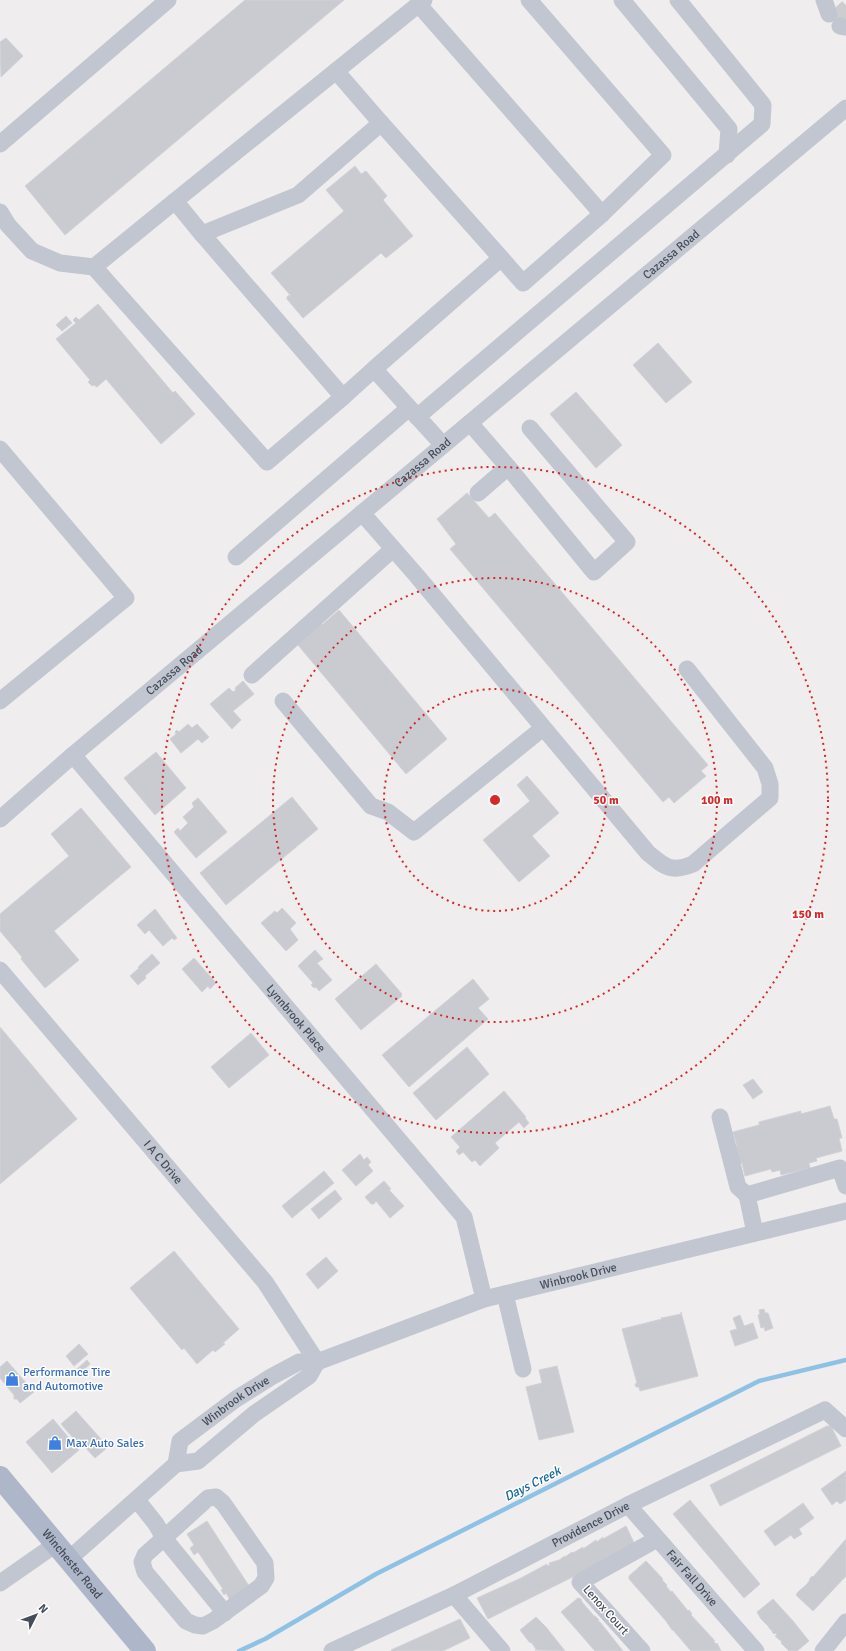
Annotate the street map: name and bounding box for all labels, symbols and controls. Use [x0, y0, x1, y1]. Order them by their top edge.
street label: Cazassa Road [640, 227, 703, 283]
street label: Cazassa Road [391, 435, 454, 491]
street label: Cazassa Road [143, 643, 206, 699]
centre of rings [488, 793, 502, 807]
text: 50 m [593, 793, 619, 808]
text: 100 m [701, 793, 733, 808]
text: 150 m [792, 907, 824, 922]
street label: Lynnbrook Place [263, 982, 328, 1056]
street label: I A C Drive [140, 1137, 186, 1187]
street label: Winbrook Drive [538, 1260, 618, 1293]
place label: Performance Tire and Automotive [23, 1365, 111, 1394]
shop icon: Performance Tire and Automotive [4, 1371, 20, 1387]
street label: Winbrook Drive [199, 1373, 272, 1430]
shop icon: Max Auto Sales [47, 1435, 63, 1451]
place label: Max Auto Sales [66, 1436, 144, 1451]
water label: Days Creek [502, 1462, 565, 1505]
street label: Providence Drive [549, 1498, 632, 1551]
street label: Winchester Road [39, 1526, 105, 1602]
street label: Fair Fall Drive [663, 1547, 721, 1610]
street label: Lenox Court [579, 1582, 632, 1638]
north arrow [16, 1595, 56, 1635]
text: N [36, 1601, 50, 1616]

